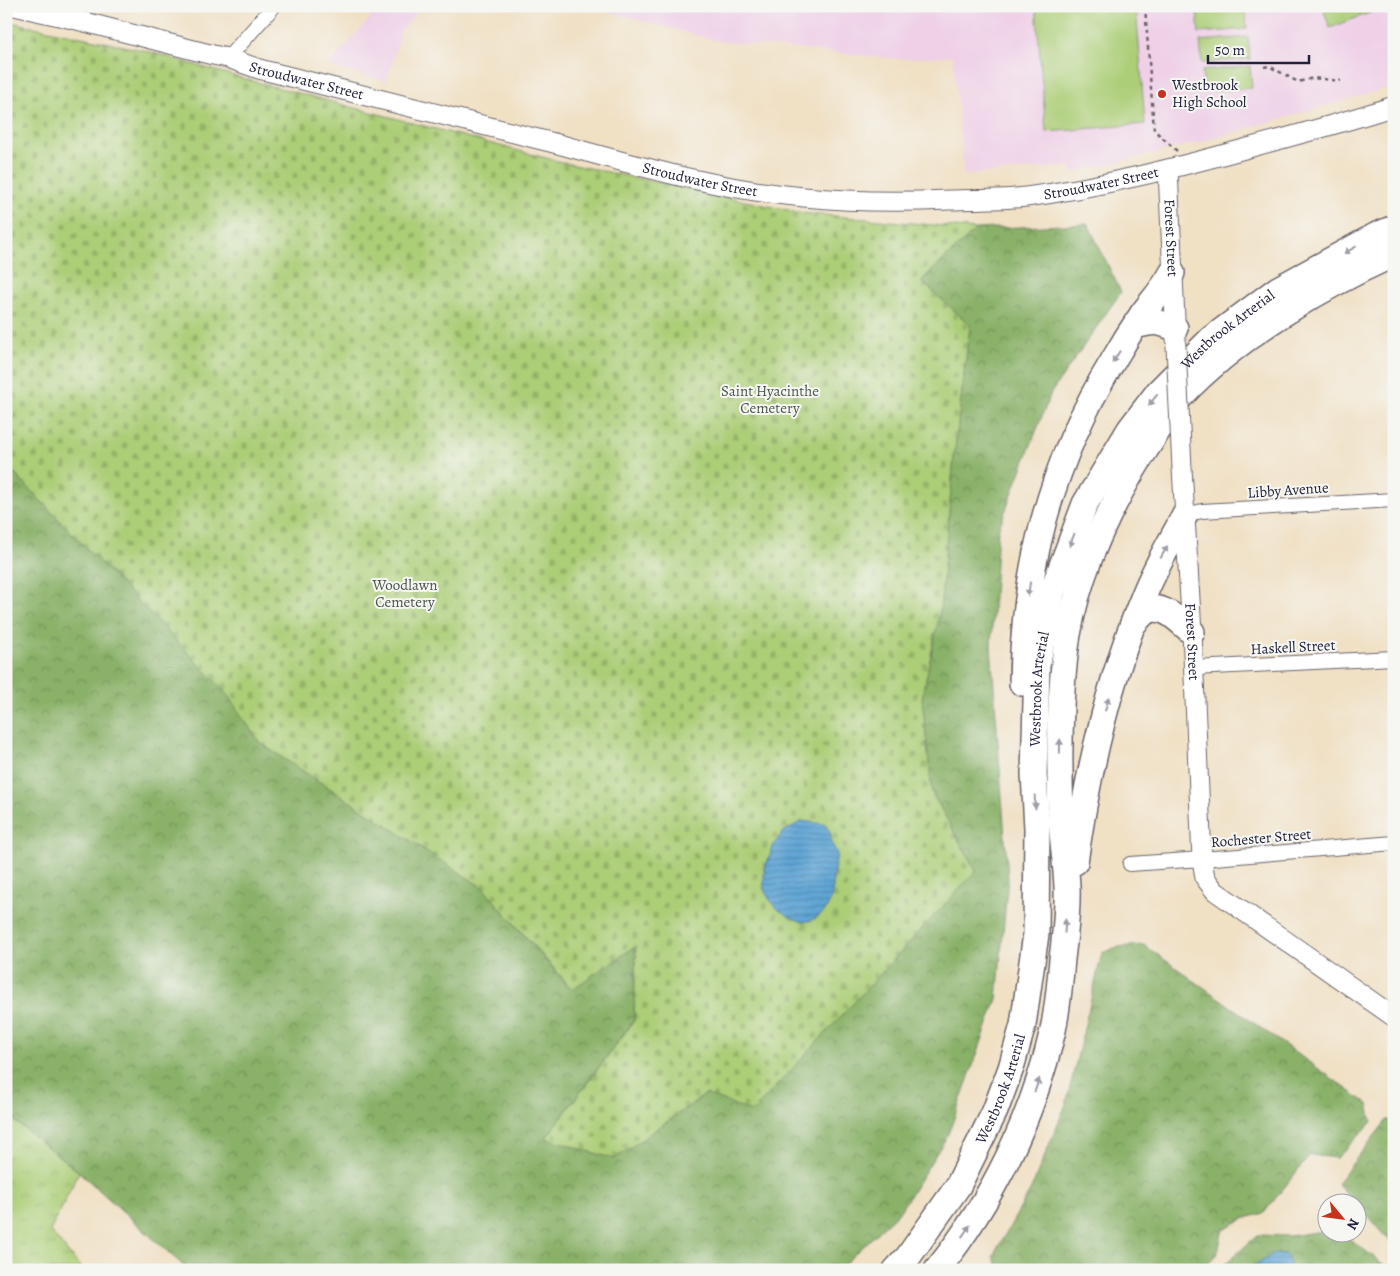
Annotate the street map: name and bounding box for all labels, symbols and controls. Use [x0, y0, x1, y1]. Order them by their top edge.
scale bar [1208, 32, 1309, 64]
text: 50 m [1215, 40, 1245, 60]
street label: Stroudwater Street [247, 56, 366, 104]
place label: Westbrook High School [1171, 75, 1247, 112]
marker: Westbrook High School [1156, 88, 1168, 100]
street label: Stroudwater Street [641, 157, 759, 201]
street label: Stroudwater Street [1042, 162, 1161, 204]
street label: Forest Street [1159, 199, 1183, 277]
one-way arrow [1343, 246, 1358, 254]
street label: Westbrook Arterial [1176, 285, 1279, 374]
one-way arrow [1111, 350, 1120, 364]
park label: Saint Hyacinthe Cemetery [721, 381, 819, 418]
one-way arrow [1147, 393, 1158, 406]
street label: Libby Avenue [1247, 477, 1329, 503]
one-way arrow [1068, 532, 1075, 547]
one-way arrow [1160, 546, 1169, 559]
park label: Woodlawn Cemetery [371, 575, 438, 612]
one-way arrow [1024, 582, 1032, 598]
street label: Forest Street [1180, 602, 1204, 681]
street label: Westbrook Arterial [1025, 629, 1054, 748]
street label: Haskell Street [1250, 635, 1336, 659]
one-way arrow [1104, 696, 1112, 711]
one-way arrow [1056, 738, 1064, 754]
one-way arrow [1032, 794, 1040, 810]
street label: Rochester Street [1210, 824, 1312, 852]
one-way arrow [1062, 917, 1070, 933]
street label: Westbrook Arterial [970, 1031, 1030, 1148]
one-way arrow [1033, 1077, 1041, 1092]
north arrow [1318, 1194, 1368, 1244]
text: N [1342, 1215, 1364, 1233]
one-way arrow [961, 1224, 971, 1238]

